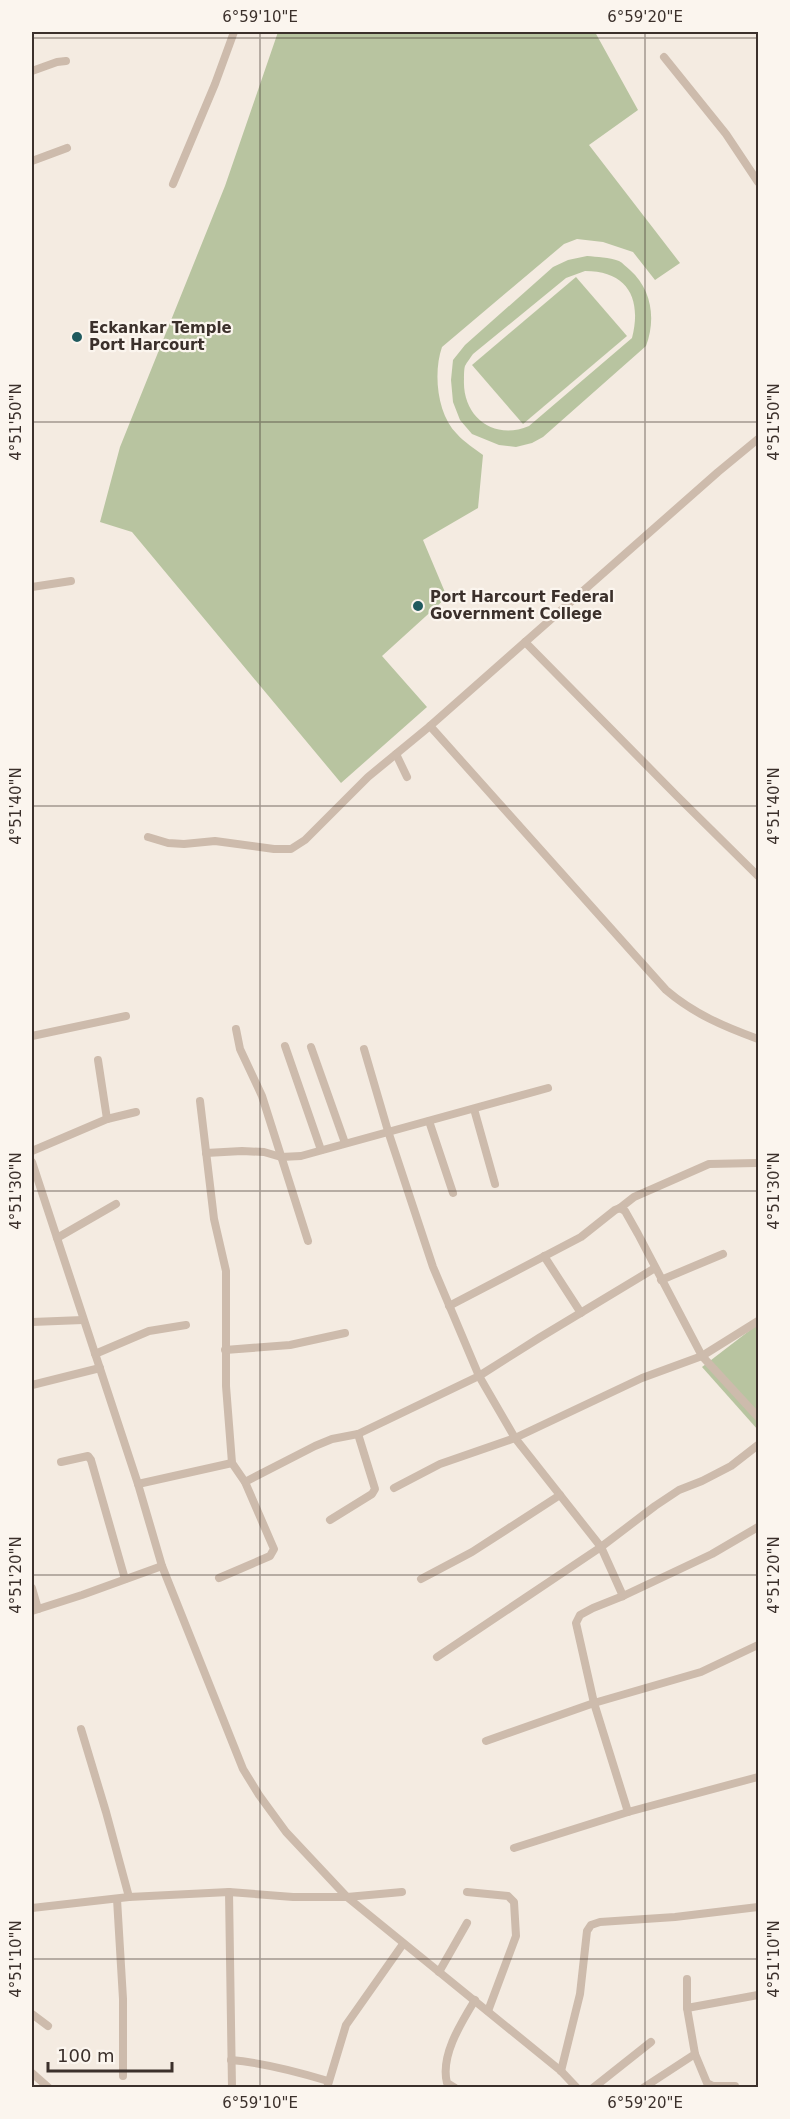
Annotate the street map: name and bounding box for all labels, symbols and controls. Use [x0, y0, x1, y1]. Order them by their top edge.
text: 6°59'10"E [222, 8, 298, 26]
text: 6°59'20"E [607, 8, 683, 26]
place label: Eckankar Temple Port Harcourt [89, 319, 232, 354]
marker: Eckankar Temple Port Harcourt [70, 330, 84, 344]
text: 4°51'50"N [7, 383, 25, 461]
text: 4°51'50"N [765, 383, 783, 461]
place label: Port Harcourt Federal Government College [430, 588, 614, 623]
marker: Port Harcourt Federal Government College [411, 599, 425, 613]
text: 4°51'40"N [7, 767, 25, 845]
text: 4°51'40"N [765, 767, 783, 845]
text: 4°51'30"N [7, 1152, 25, 1230]
text: 4°51'30"N [765, 1152, 783, 1230]
text: 4°51'20"N [7, 1536, 25, 1614]
text: 4°51'20"N [765, 1536, 783, 1614]
text: 4°51'10"N [7, 1920, 25, 1998]
text: 4°51'10"N [765, 1920, 783, 1998]
scale bar [48, 2035, 172, 2073]
text: 100 m [57, 2045, 115, 2066]
text: 6°59'10"E [222, 2094, 298, 2112]
text: 6°59'20"E [607, 2094, 683, 2112]

